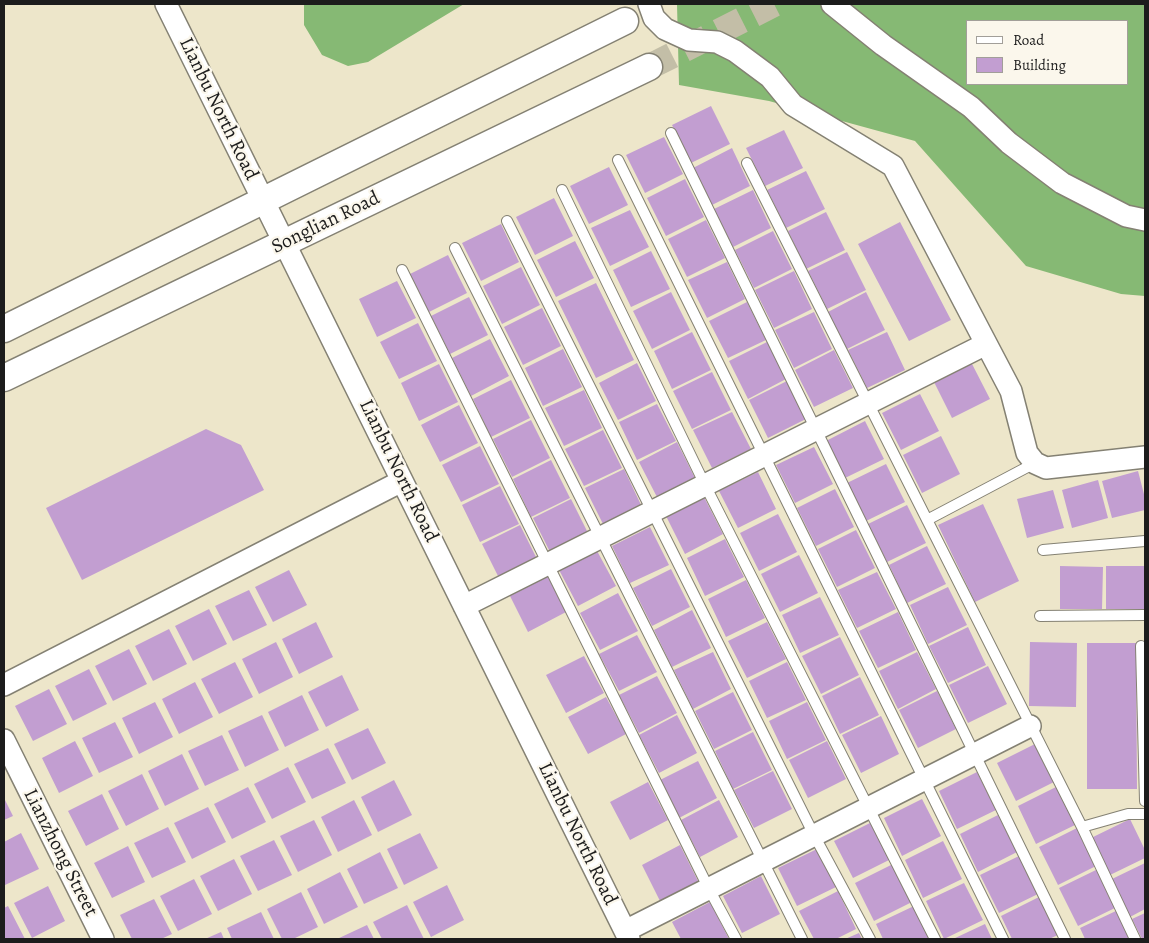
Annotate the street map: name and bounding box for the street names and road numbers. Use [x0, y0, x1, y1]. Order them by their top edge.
street label: Lianbu North Road [173, 34, 263, 184]
street label: Songlian Road [268, 186, 384, 260]
street label: Lianbu North Road [353, 396, 443, 546]
street label: Lianbu North Road [532, 759, 622, 909]
street label: Lianzhong Street [18, 785, 102, 921]

